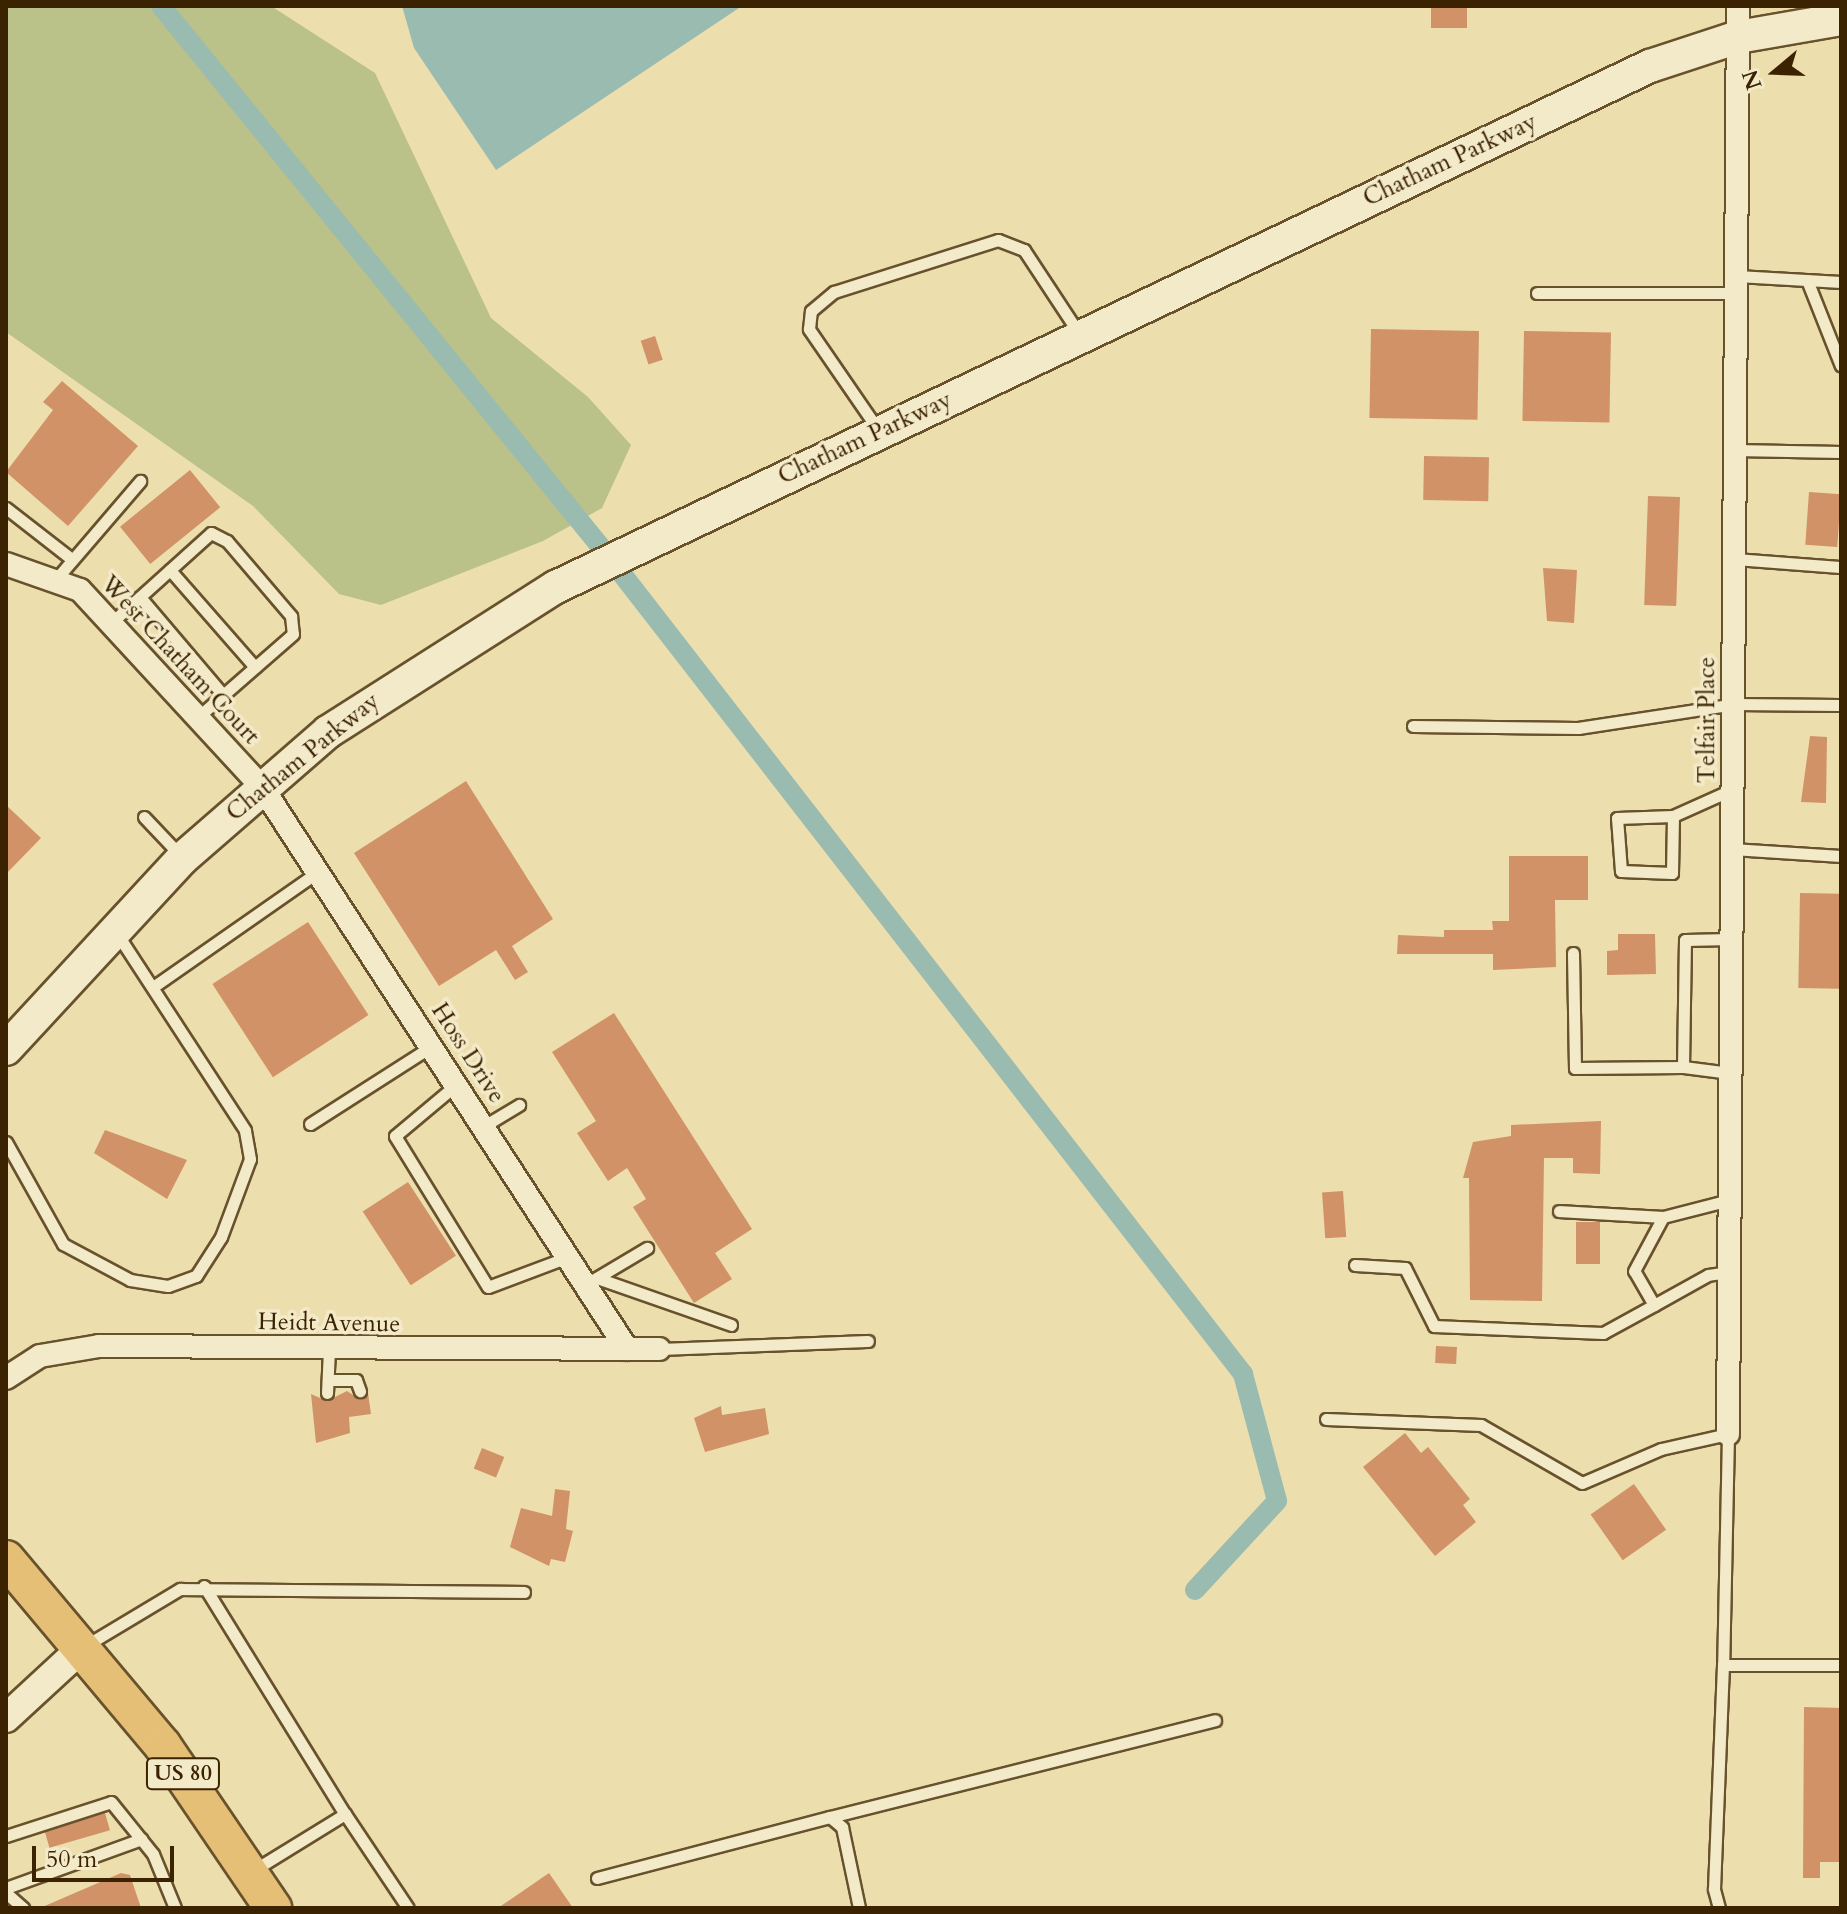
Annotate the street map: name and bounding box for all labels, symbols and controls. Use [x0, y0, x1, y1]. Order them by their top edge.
north arrow [1735, 32, 1815, 112]
text: N [1735, 66, 1770, 94]
street label: Chatham Parkway [1359, 107, 1541, 213]
street label: Chatham Parkway [774, 385, 956, 491]
street label: West Chatham Court [94, 570, 266, 750]
street label: Telfair Place [1693, 657, 1721, 783]
street label: Chatham Parkway [221, 687, 385, 827]
street label: Hoss Drive [425, 998, 511, 1108]
street label: Heidt Avenue [258, 1307, 400, 1339]
road number: US 80 [145, 1756, 221, 1792]
scale bar [36, 1830, 178, 1880]
text: 50 m [46, 1843, 97, 1876]

